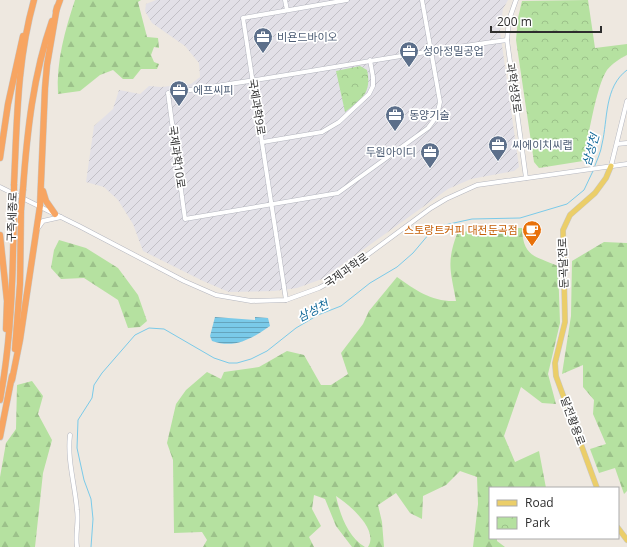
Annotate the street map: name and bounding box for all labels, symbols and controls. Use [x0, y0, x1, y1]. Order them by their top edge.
scale bar [491, 8, 601, 34]
text: 200 m [497, 13, 532, 30]
office icon: 비욘드바이오 [252, 26, 274, 54]
place label: 비욘드바이오 [277, 29, 338, 44]
office icon: 성아정밀공업 [398, 40, 420, 68]
place label: 성아정밀공업 [423, 43, 484, 58]
street label: 과학성장로 [504, 62, 525, 114]
street label: 국제과학9로 [246, 78, 269, 136]
office icon: 에프씨피 [168, 79, 190, 107]
place label: 에프씨피 [193, 82, 233, 97]
office icon: 동양기술 [384, 104, 406, 132]
place label: 동양기술 [409, 107, 449, 122]
street label: 국제과학10로 [166, 125, 189, 189]
water label: 삼성천 [578, 130, 604, 168]
office icon: 씨에이치씨랩 [487, 134, 509, 162]
place label: 씨에이치씨랩 [512, 137, 573, 152]
office icon: 두원아이디 [419, 141, 441, 169]
place label: 두원아이디 [365, 144, 416, 159]
street label: 구즉세종로 [3, 191, 20, 243]
cafe icon: 스토랑트커피 대전둔곡점 [521, 219, 543, 247]
place label: 스토랑트커피 대전둔곡점 [404, 222, 518, 237]
street label: 둔곡달전로 [554, 237, 571, 289]
street label: 국제과학로 [321, 249, 371, 290]
water label: 삼성천 [294, 295, 333, 326]
street label: 달전황용로 [558, 394, 589, 447]
legend [489, 487, 619, 539]
text: Road [525, 494, 554, 511]
text: Park [525, 514, 551, 531]

